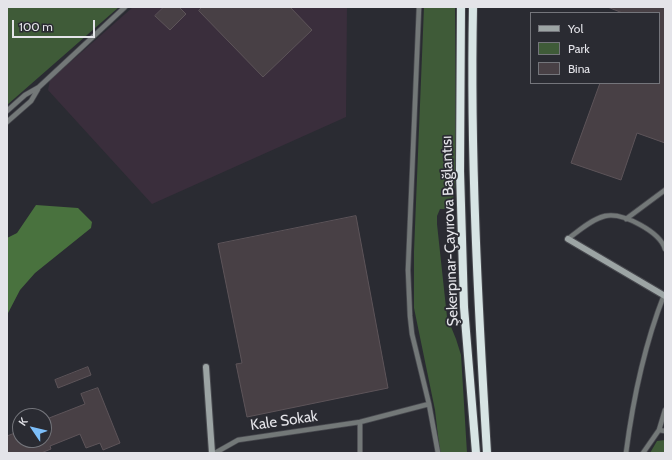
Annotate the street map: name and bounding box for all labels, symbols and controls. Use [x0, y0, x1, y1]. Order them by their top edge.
scale bar [14, 12, 97, 38]
legend [530, 12, 660, 84]
text: 100 m [19, 19, 53, 34]
text: Yol [568, 21, 583, 36]
text: Park [568, 41, 590, 56]
text: Bina [568, 61, 590, 76]
street label: Şekerpınar-Çayırova Bağlantısı [438, 135, 462, 327]
street label: Kale Sokak [249, 407, 319, 435]
north arrow [12, 408, 52, 448]
text: K [15, 415, 31, 429]

